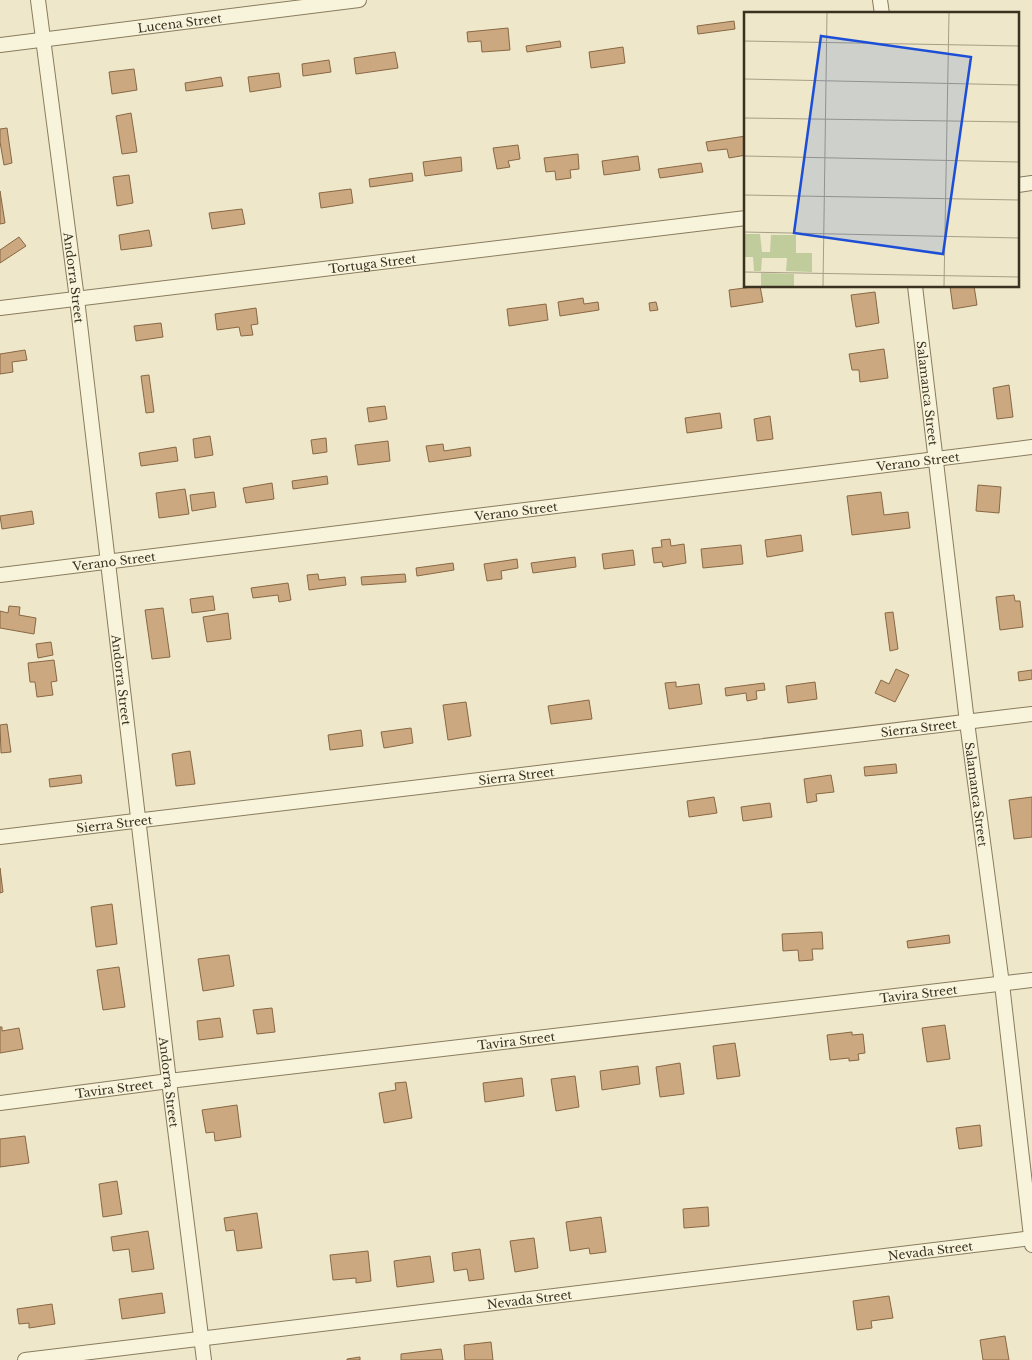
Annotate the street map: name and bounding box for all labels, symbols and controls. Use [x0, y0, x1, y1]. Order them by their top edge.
street label: Lucena Street [137, 10, 223, 35]
inset map [744, 12, 1020, 288]
street label: Andorra Street [61, 231, 87, 324]
street label: Tortuga Street [328, 250, 417, 276]
street label: Salamanca Street [914, 340, 942, 447]
street label: Verano Street [875, 449, 961, 474]
street label: Verano Street [473, 498, 559, 524]
street label: Verano Street [71, 548, 157, 574]
street label: Andorra Street [109, 633, 135, 726]
street label: Sierra Street [880, 716, 958, 739]
street label: Salamanca Street [962, 741, 991, 848]
street label: Sierra Street [478, 763, 556, 787]
street label: Sierra Street [75, 811, 153, 835]
street label: Tavira Street [879, 981, 959, 1005]
street label: Tavira Street [477, 1028, 556, 1052]
street label: Andorra Street [156, 1035, 182, 1129]
street label: Tavira Street [74, 1076, 154, 1101]
street label: Nevada Street [887, 1238, 974, 1263]
street label: Nevada Street [486, 1286, 573, 1311]

